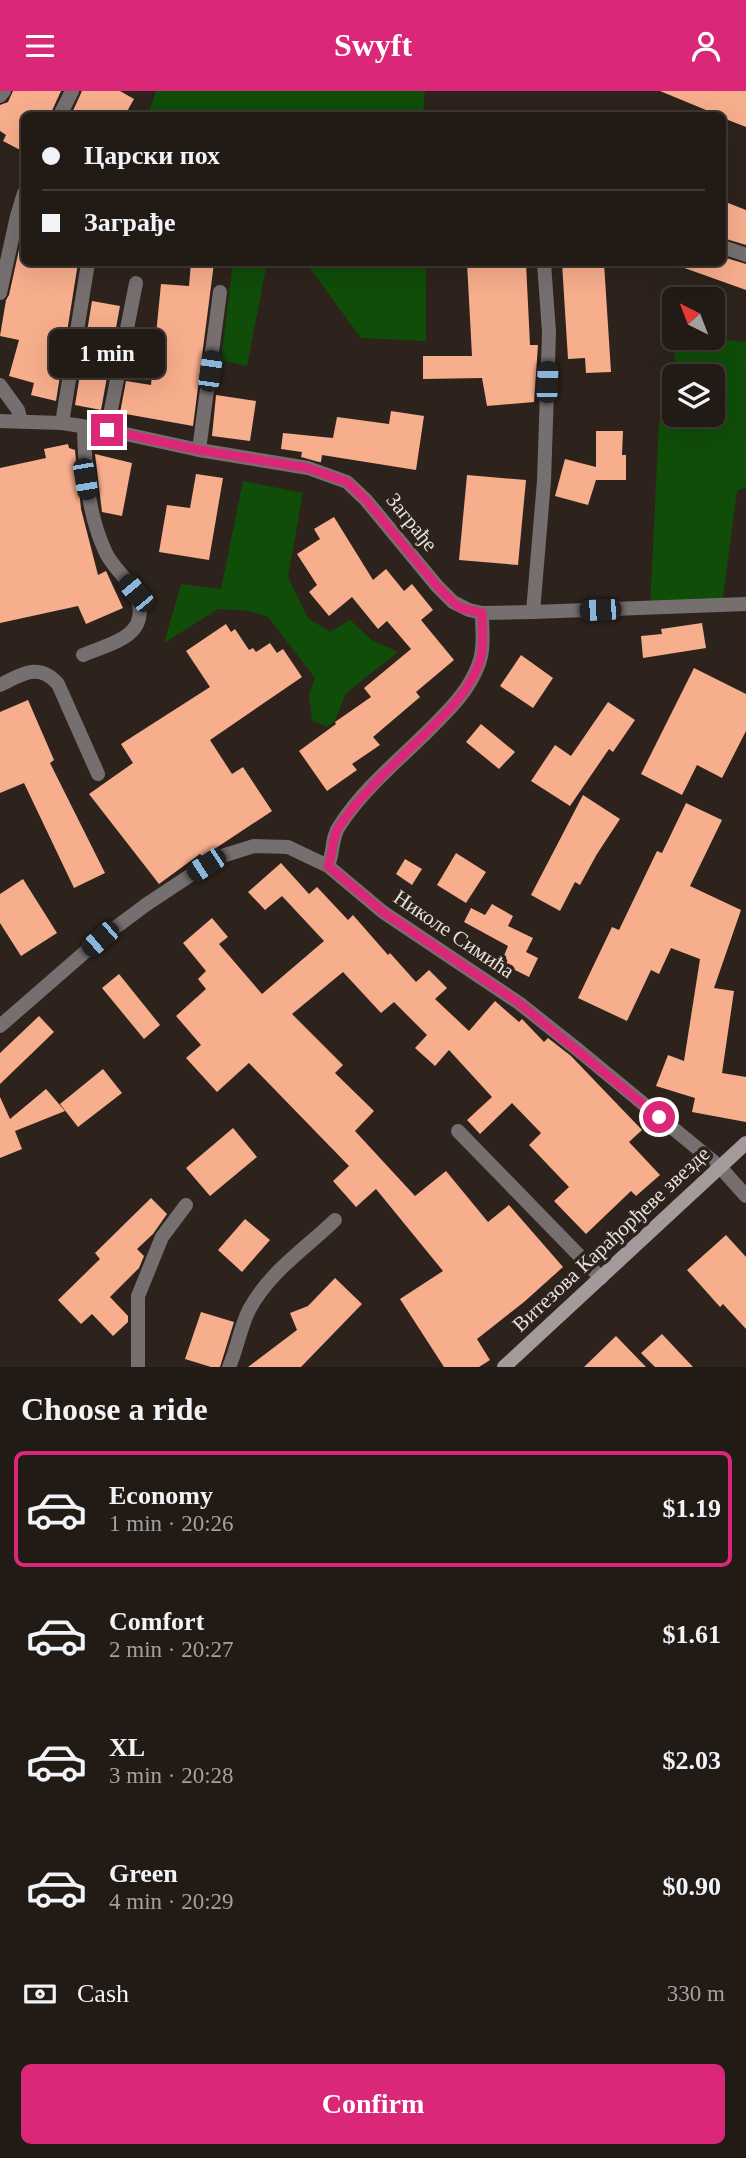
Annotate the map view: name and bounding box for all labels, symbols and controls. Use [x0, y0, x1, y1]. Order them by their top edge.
icon: menu [21, 27, 59, 65]
text: Swyft [334, 27, 412, 63]
icon: person [687, 27, 725, 65]
text: Царски пох [84, 141, 220, 170]
text: Заграђе [84, 208, 176, 237]
north arrow [662, 287, 724, 350]
map controls [662, 287, 725, 427]
callout: 1 min [49, 329, 165, 377]
text: 1 min [79, 341, 135, 366]
car [197, 349, 224, 393]
car [536, 361, 559, 403]
button: layers [662, 364, 725, 427]
route end [91, 414, 123, 446]
car [72, 456, 99, 502]
street label: Заграђе [381, 488, 443, 556]
car [115, 570, 158, 616]
car [579, 599, 622, 621]
car [183, 845, 230, 885]
street label: Николе Симића [389, 885, 519, 984]
car [78, 917, 123, 961]
route start [643, 1101, 675, 1133]
street label: Витезова Карађорђеве звезде [508, 1141, 714, 1337]
text: Choose a ride [21, 1391, 208, 1427]
icon: car [25, 1478, 88, 1541]
text: Economy [109, 1481, 213, 1510]
text: $1.19 [663, 1494, 721, 1523]
text: 1 min · 20:26 [109, 1511, 234, 1536]
icon: car [25, 1604, 88, 1667]
text: Comfort [109, 1607, 204, 1636]
text: $1.61 [663, 1620, 721, 1649]
text: 2 min · 20:27 [109, 1637, 234, 1662]
icon: car [25, 1730, 88, 1793]
text: XL [109, 1733, 145, 1762]
text: $2.03 [663, 1746, 721, 1775]
text: 3 min · 20:28 [109, 1763, 234, 1788]
icon: car [25, 1856, 88, 1919]
text: Green [109, 1859, 178, 1888]
text: $0.90 [663, 1872, 721, 1901]
text: 4 min · 20:29 [109, 1889, 234, 1914]
icon: cash [21, 1975, 59, 2013]
text: Cash [77, 1979, 129, 2008]
text: 330 m [667, 1981, 725, 2006]
button: Confirm [21, 2064, 725, 2144]

